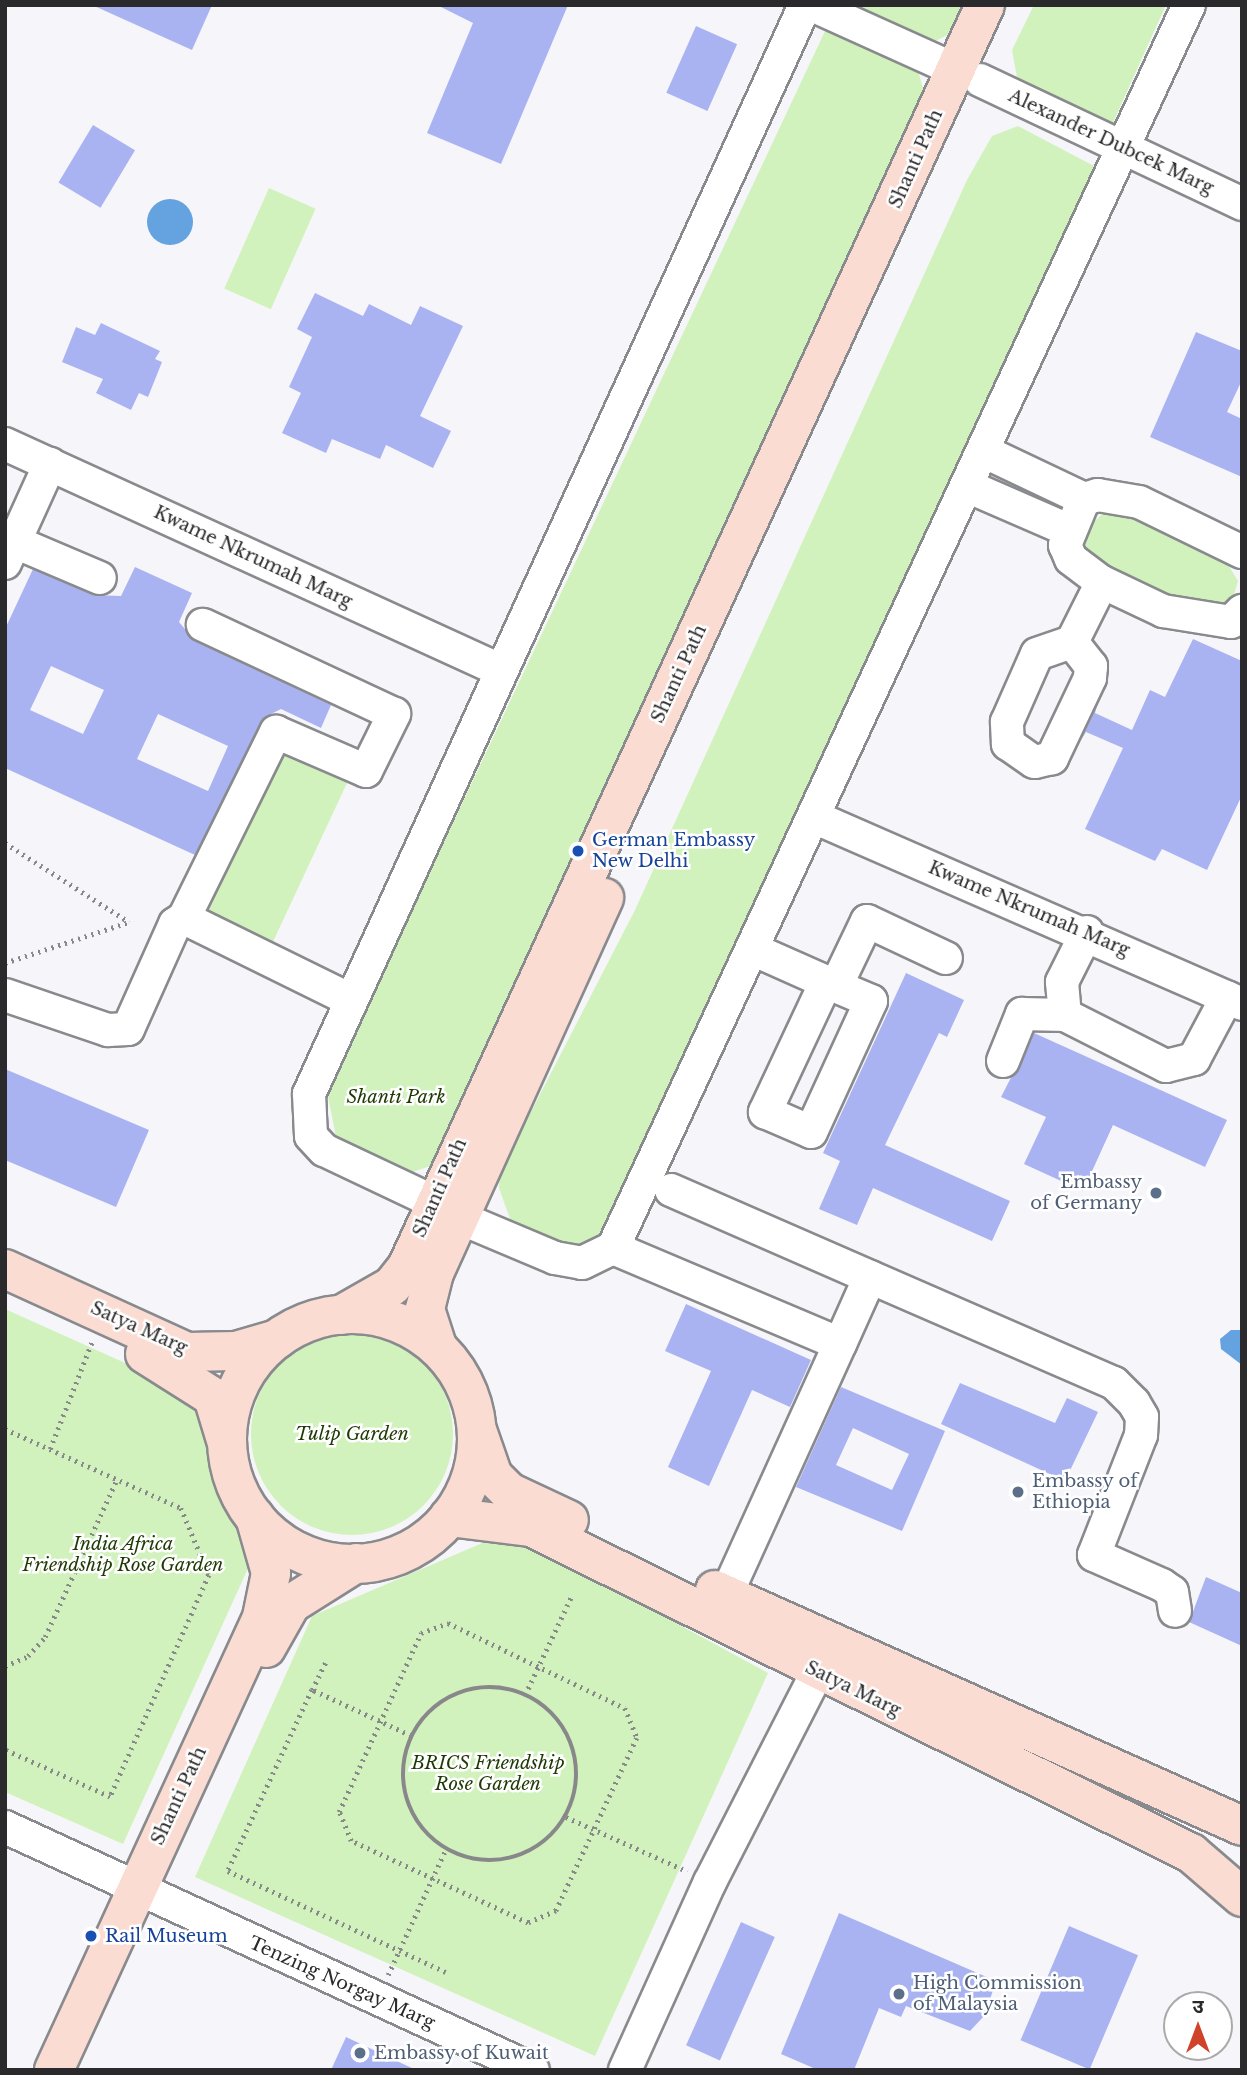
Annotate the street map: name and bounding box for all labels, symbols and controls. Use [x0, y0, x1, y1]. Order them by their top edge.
street label: Alexander Dubcek Marg [1005, 85, 1217, 199]
street label: Shanti Path [885, 106, 947, 212]
street label: Kwame Nkrumah Marg [150, 501, 356, 613]
street label: Shanti Path [647, 621, 711, 727]
place label: German Embassy New Delhi [592, 830, 755, 872]
marker: German Embassy New Delhi [570, 843, 586, 859]
street label: Kwame Nkrumah Marg [925, 857, 1133, 961]
park label: Shanti Park [346, 1086, 446, 1108]
street label: Shanti Path [409, 1135, 471, 1241]
place label: Embassy of Germany [1030, 1172, 1142, 1214]
marker: Embassy of Germany [1148, 1185, 1164, 1201]
street label: Satya Marg [87, 1297, 191, 1359]
park label: Tulip Garden [295, 1423, 409, 1445]
place label: Embassy of Ethiopia [1032, 1471, 1138, 1514]
marker: Embassy of Ethiopia [1010, 1484, 1026, 1500]
park label: India Africa Friendship Rose Garden [23, 1534, 223, 1576]
street label: Satya Marg [802, 1657, 904, 1721]
street label: Shanti Path [147, 1743, 211, 1849]
park label: BRICS Friendship Rose Garden [411, 1753, 565, 1796]
place label: Rail Museum [105, 1925, 227, 1947]
marker: Rail Museum [83, 1928, 99, 1944]
street label: Tenzing Norgay Marg [245, 1932, 439, 2034]
place label: High Commission of Malaysia [913, 1973, 1082, 2016]
marker: High Commission of Malaysia [891, 1986, 907, 2002]
north arrow [1163, 1991, 1233, 2061]
text: उ [1192, 1995, 1204, 2018]
place label: Embassy of Kuwait [374, 2042, 549, 2064]
marker: Embassy of Kuwait [352, 2045, 368, 2061]

